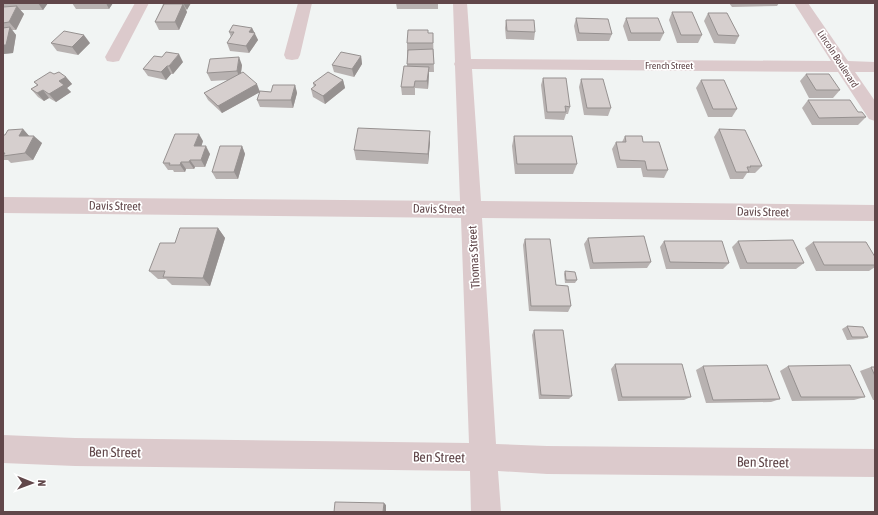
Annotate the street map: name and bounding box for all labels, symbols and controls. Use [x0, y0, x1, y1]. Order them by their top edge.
street label: Lincoln Boulevard [815, 28, 861, 90]
street label: French Street [645, 60, 693, 71]
street label: Davis Street [89, 199, 142, 213]
street label: Davis Street [413, 202, 466, 216]
street label: Davis Street [737, 205, 790, 219]
street label: Thomas Street [465, 225, 483, 289]
street label: Ben Street [89, 444, 141, 460]
street label: Ben Street [413, 449, 465, 465]
street label: Ben Street [737, 454, 789, 470]
north arrow [12, 463, 52, 503]
text: N [36, 480, 48, 487]

